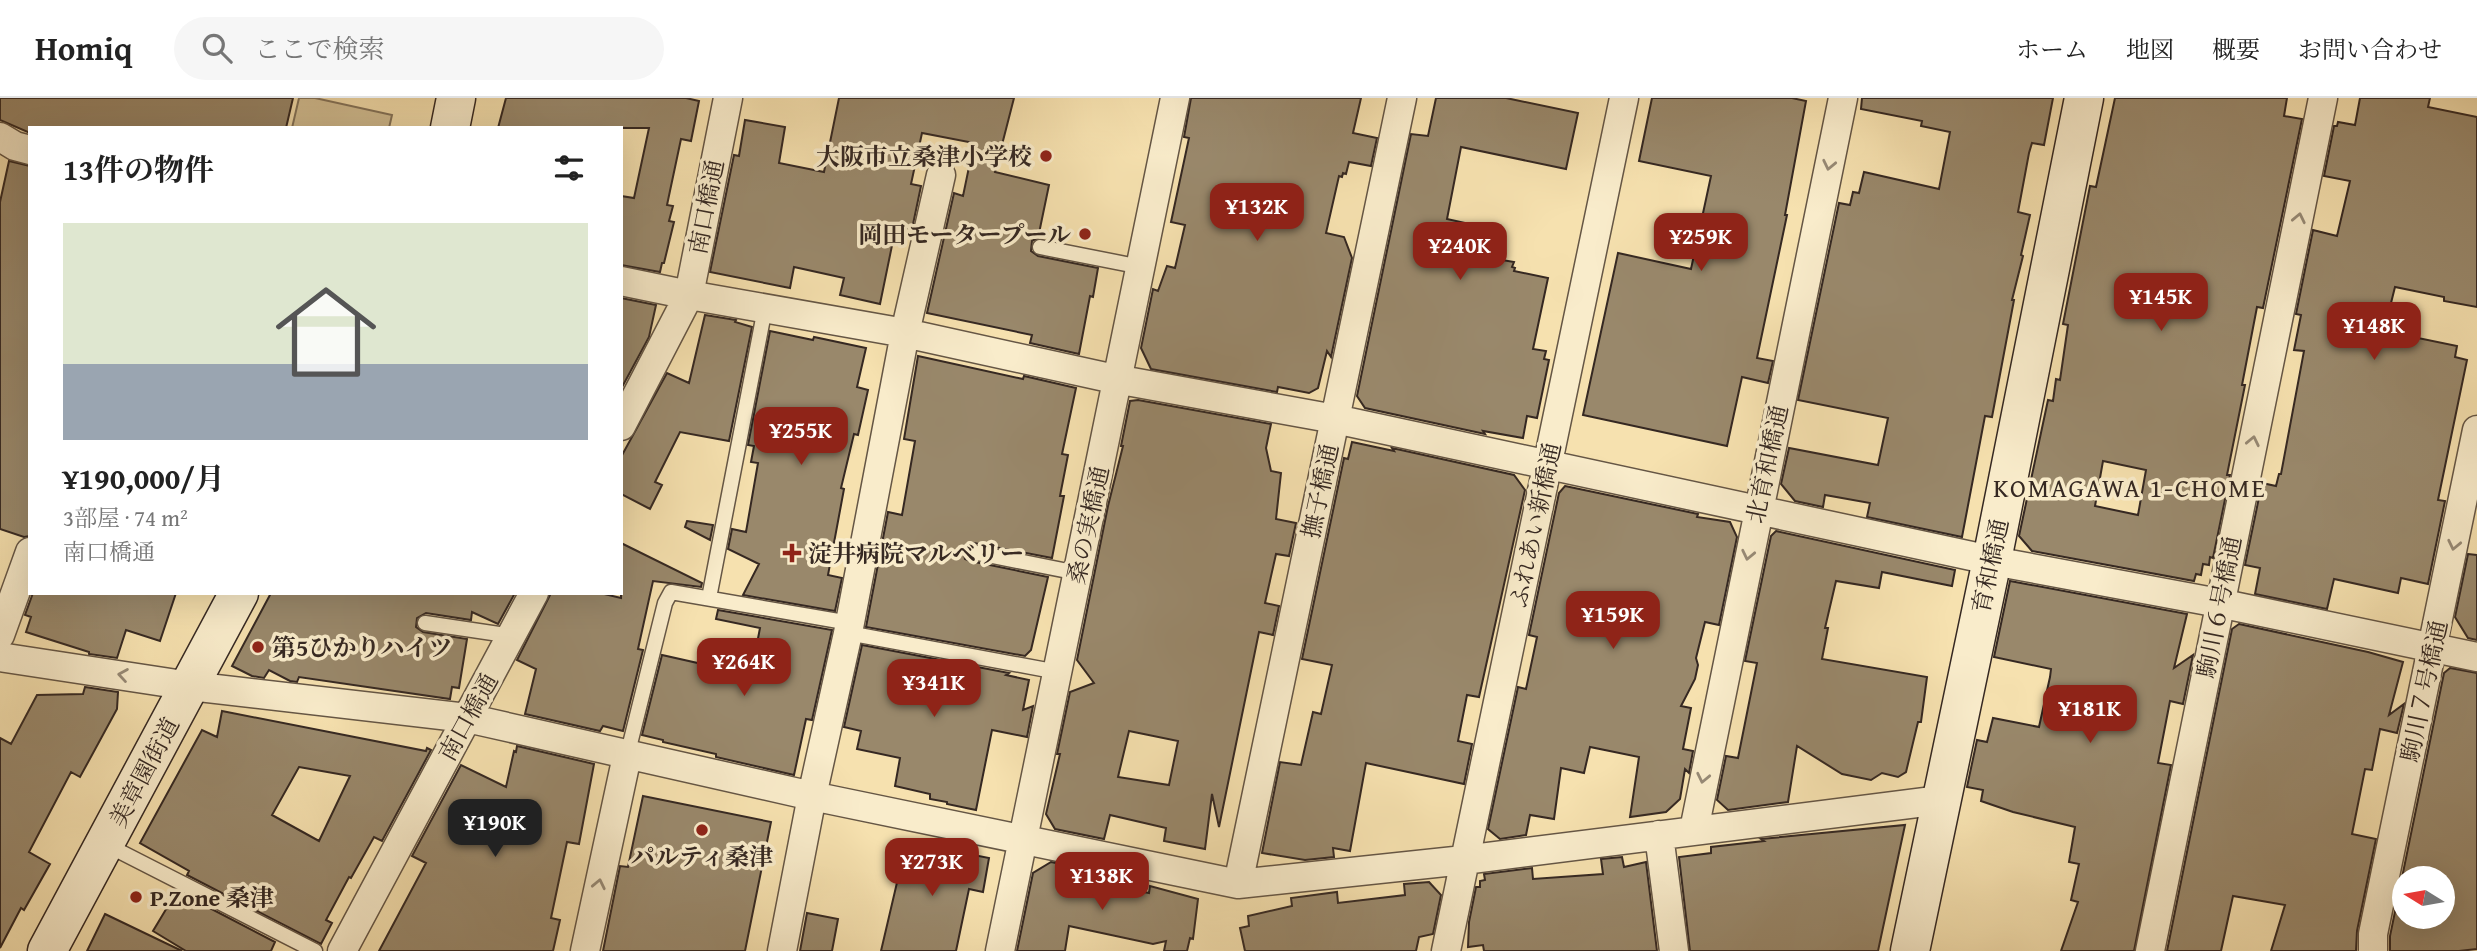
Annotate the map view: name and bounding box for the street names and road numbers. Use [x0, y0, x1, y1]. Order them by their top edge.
street label: 南口橋通 [680, 157, 732, 257]
street label: 北育和橋通 [1737, 402, 1797, 526]
street label: ふれあい新橋通 [1500, 439, 1570, 611]
street label: 撫子橋通 [1293, 440, 1347, 542]
street label: 桑の実橋通 [1058, 463, 1118, 587]
street label: 育和橋通 [1963, 515, 2017, 617]
street label: 駒川６号橋通 [2188, 533, 2250, 681]
street label: 駒川７号橋通 [2392, 617, 2456, 765]
street label: 南口橋通 [429, 667, 507, 767]
street label: 美章園街道 [100, 711, 188, 833]

